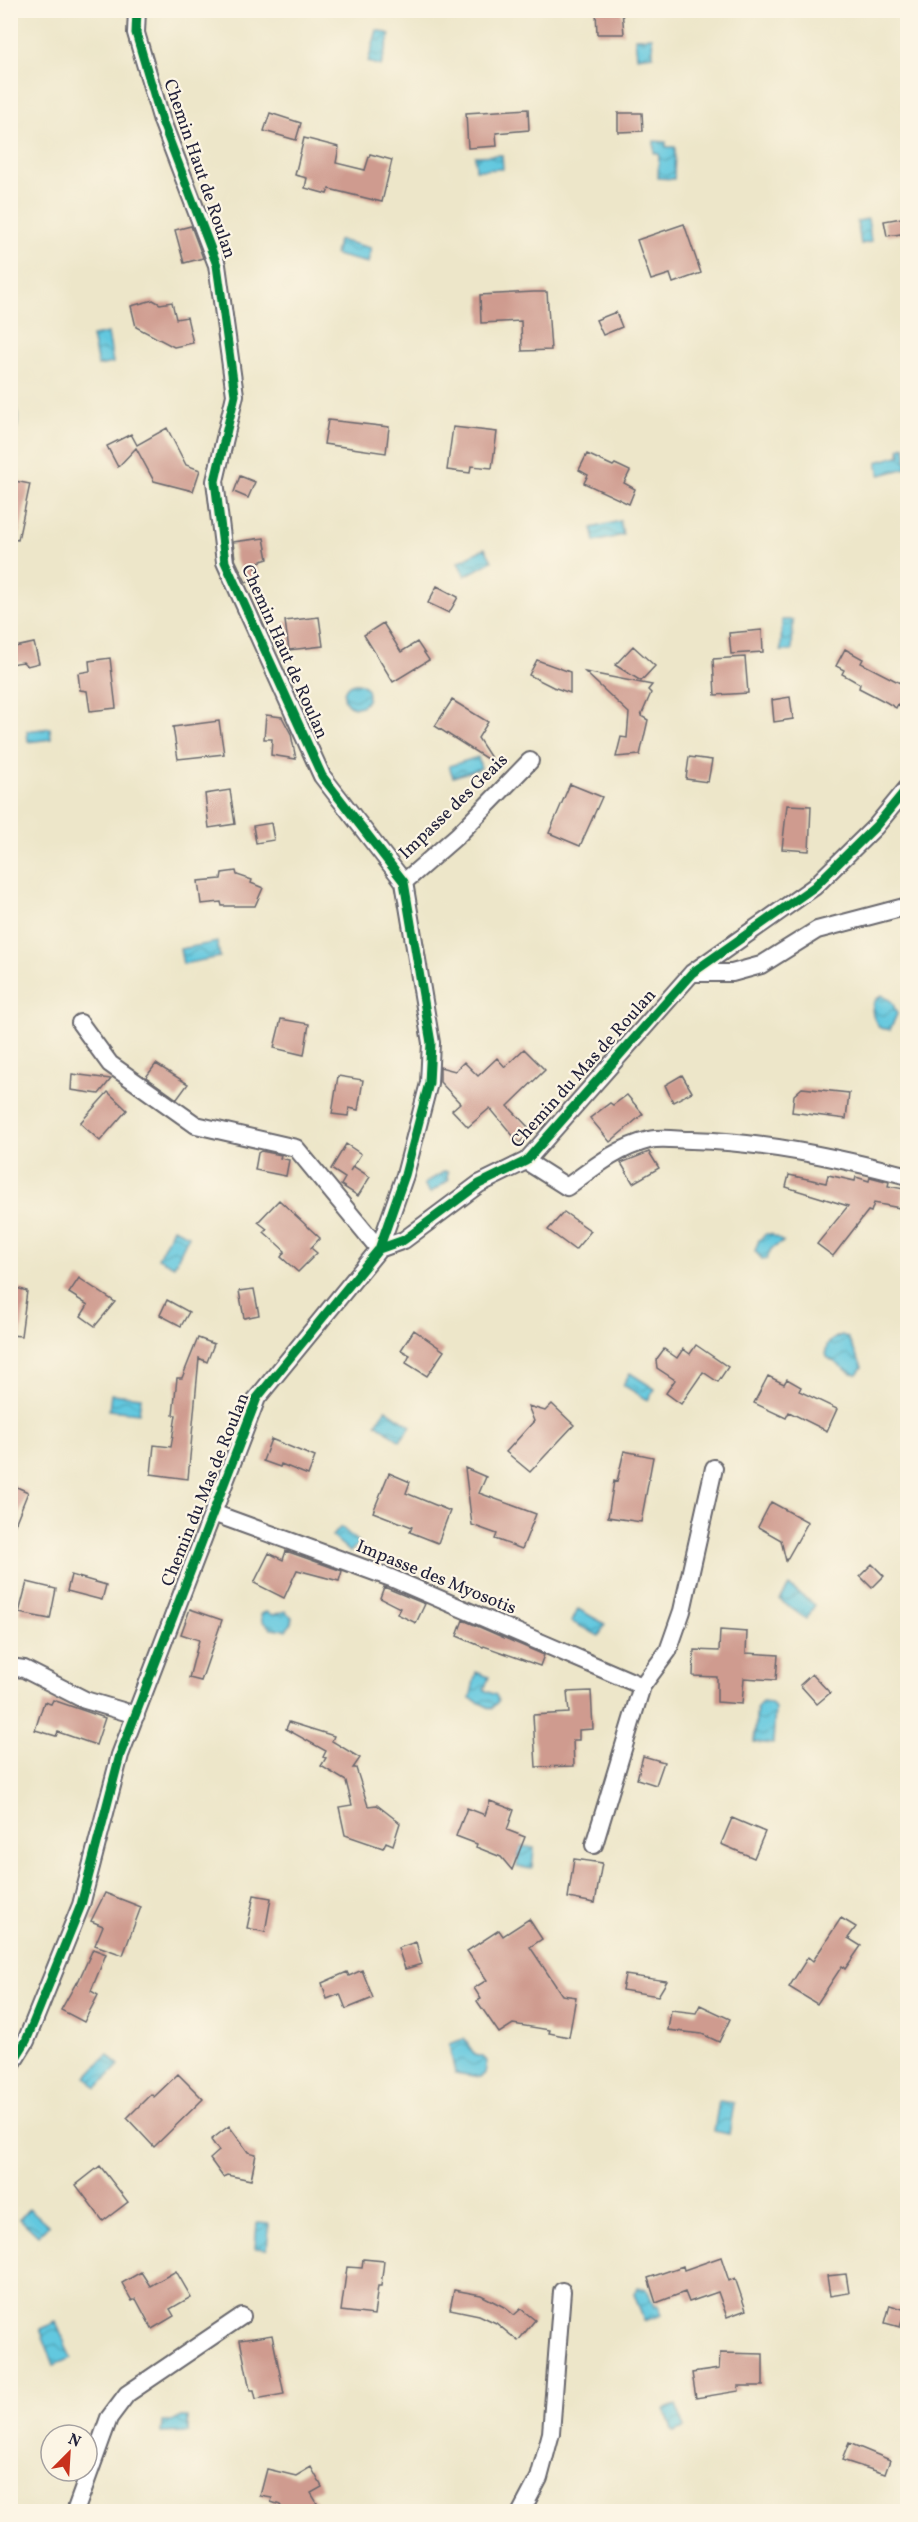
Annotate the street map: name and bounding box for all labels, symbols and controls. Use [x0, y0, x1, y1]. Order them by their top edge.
street label: Chemin Haut de Roulan [157, 76, 242, 262]
street label: Chemin Haut de Roulan [234, 561, 334, 743]
street label: Impasse des Geais [394, 748, 514, 866]
street label: Chemin du Mas de Roulan [506, 984, 663, 1154]
street label: Chemin du Mas de Roulan [156, 1389, 256, 1591]
street label: Impasse des Myosotis [352, 1534, 520, 1622]
north arrow [39, 2423, 99, 2483]
text: N [65, 2429, 84, 2454]

